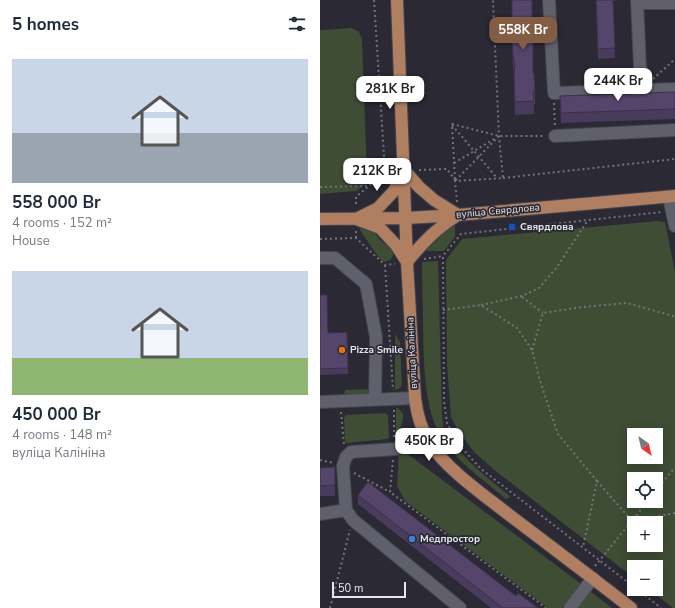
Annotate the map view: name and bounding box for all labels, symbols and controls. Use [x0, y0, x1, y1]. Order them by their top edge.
text: 5 homes [12, 13, 79, 36]
icon: filters [286, 13, 308, 35]
pin: 558K Br [486, 17, 560, 51]
text: 558K Br [498, 21, 548, 39]
pin: 244K Br [581, 68, 655, 102]
text: 244K Br [593, 72, 643, 90]
pin: 281K Br [353, 76, 427, 110]
text: 281K Br [365, 80, 415, 98]
icon: home [124, 85, 196, 157]
pin: 212K Br [340, 158, 414, 192]
text: 212K Br [352, 162, 402, 180]
text: 558 000 Br [12, 191, 101, 214]
street label: вуліца Свярдлова [455, 200, 541, 222]
text: 4 rooms · 152 m² [12, 214, 112, 232]
place label: Свярдлова [520, 220, 574, 234]
marker: Свярдлова [507, 222, 517, 232]
text: House [12, 232, 50, 250]
icon: home [124, 297, 196, 369]
street label: вуліца Калініна [403, 317, 421, 389]
place label: Pizza Smile [350, 343, 403, 357]
marker: Pizza Smile [337, 345, 347, 355]
text: 450 000 Br [12, 403, 101, 426]
text: 4 rooms · 148 m² [12, 426, 112, 444]
pin: 450K Br [392, 428, 466, 462]
north arrow [627, 428, 663, 464]
map controls [627, 428, 663, 596]
text: 450K Br [404, 432, 454, 450]
text: вуліца Калініна [12, 444, 106, 462]
button: locate [627, 472, 663, 508]
button: + [627, 516, 663, 552]
place label: Медпростор [420, 532, 480, 546]
marker: Медпростор [407, 534, 417, 544]
button: − [627, 560, 663, 596]
scale bar [332, 580, 406, 599]
text: 50 m [338, 581, 363, 596]

